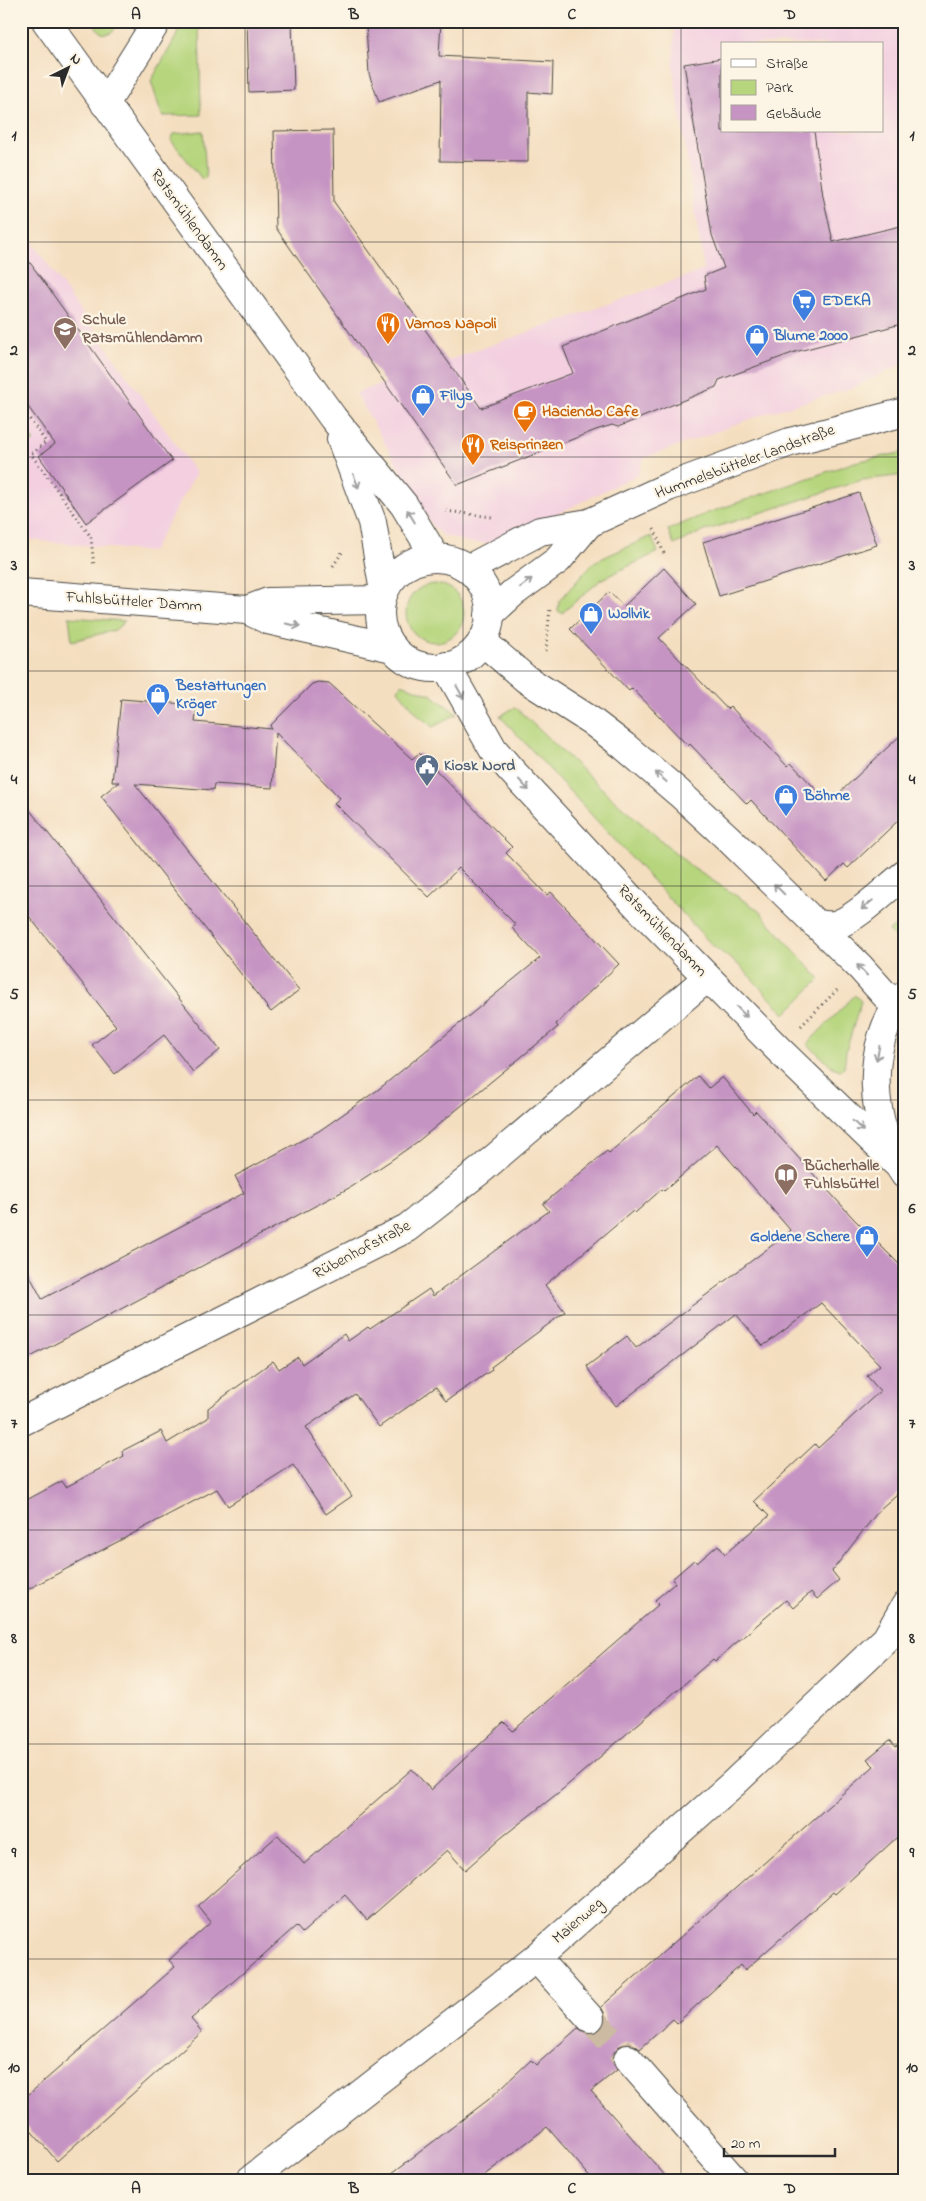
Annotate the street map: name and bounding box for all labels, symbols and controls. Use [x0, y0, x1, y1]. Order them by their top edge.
text: A [131, 3, 141, 27]
text: B [348, 3, 360, 27]
text: C [568, 3, 577, 27]
text: D [783, 3, 796, 27]
north arrow [42, 42, 92, 92]
legend [721, 42, 884, 132]
text: N [65, 48, 86, 70]
text: Straße [766, 53, 808, 75]
text: Park [766, 77, 794, 99]
text: Gebäude [766, 103, 822, 125]
text: 1 [11, 124, 17, 148]
text: 1 [909, 124, 915, 148]
street label: Ratsmühlendamm [144, 164, 234, 276]
supermarket icon: EDEKA [791, 288, 817, 322]
place label: EDEKA [822, 289, 871, 313]
place label: Schule Ratsmühlendamm [81, 308, 203, 350]
restaurant icon: Vamos Napoli [375, 311, 401, 345]
place label: Vamos Napoli [405, 312, 497, 336]
school or university icon: Schule Ratsmühlendamm [52, 316, 78, 350]
shop icon: Blume 2000 [744, 323, 770, 357]
place label: Blume 2000 [773, 324, 848, 348]
text: 2 [9, 339, 18, 363]
text: 2 [907, 339, 916, 363]
shop icon: Filys [410, 383, 436, 417]
place label: Filys [439, 384, 473, 409]
cafe icon: Haciendo Cafe [512, 399, 538, 433]
place label: Haciendo Cafe [542, 400, 639, 424]
street label: Hummelsbütteler Landstraße [652, 418, 839, 506]
restaurant icon: Reisprinzen [460, 432, 486, 466]
place label: Reisprinzen [489, 433, 563, 457]
one-way arrow [352, 472, 361, 488]
one-way arrow [406, 510, 416, 524]
text: 3 [10, 554, 18, 578]
text: 3 [908, 554, 916, 578]
one-way arrow [519, 578, 533, 588]
street label: Fuhlsbütteler Damm [64, 585, 203, 619]
shop icon: Wollvik [578, 601, 604, 635]
place label: Wollvik [608, 602, 651, 626]
one-way arrow [285, 621, 301, 631]
place label: Bestattungen Kröger [175, 674, 266, 717]
shop icon: Bestattungen Kröger [145, 682, 171, 716]
one-way arrow [456, 684, 466, 698]
public building icon: Kiosk Nord [414, 753, 440, 787]
place label: Kiosk Nord [444, 754, 515, 778]
text: 4 [10, 768, 18, 792]
text: 4 [908, 768, 916, 792]
one-way arrow [654, 772, 667, 783]
one-way arrow [518, 778, 530, 791]
shop icon: Böhme [773, 783, 799, 817]
place label: Böhme [803, 784, 851, 808]
street label: Ratsmühlendamm [612, 879, 712, 983]
one-way arrow [773, 883, 785, 895]
one-way arrow [861, 899, 874, 910]
one-way arrow [856, 964, 868, 977]
text: 5 [9, 983, 19, 1007]
text: 5 [907, 983, 917, 1007]
one-way arrow [736, 1006, 748, 1018]
one-way arrow [873, 1044, 883, 1060]
one-way arrow [852, 1120, 864, 1132]
place label: Bücherhalle Fuhlsbüttel [803, 1154, 880, 1196]
library icon: Bücherhalle Fuhlsbüttel [773, 1162, 799, 1196]
text: 6 [9, 1197, 18, 1221]
text: 6 [907, 1197, 916, 1221]
street label: Rübenhofstraße [309, 1214, 416, 1286]
shop icon: Goldene Schere [854, 1224, 880, 1258]
place label: Goldene Schere [750, 1225, 851, 1249]
text: 7 [11, 1412, 18, 1436]
text: 7 [909, 1412, 916, 1436]
text: 8 [10, 1627, 17, 1651]
text: 8 [908, 1627, 915, 1651]
text: 9 [11, 1841, 17, 1865]
text: 9 [909, 1841, 915, 1865]
street label: Maienweg [547, 1892, 609, 1950]
text: 10 [8, 2056, 20, 2080]
text: 10 [906, 2056, 918, 2080]
scale bar [724, 2126, 835, 2158]
text: 20 m [731, 2133, 761, 2155]
text: A [131, 2177, 141, 2201]
text: B [348, 2177, 360, 2201]
text: C [568, 2177, 577, 2201]
text: D [783, 2177, 796, 2201]

